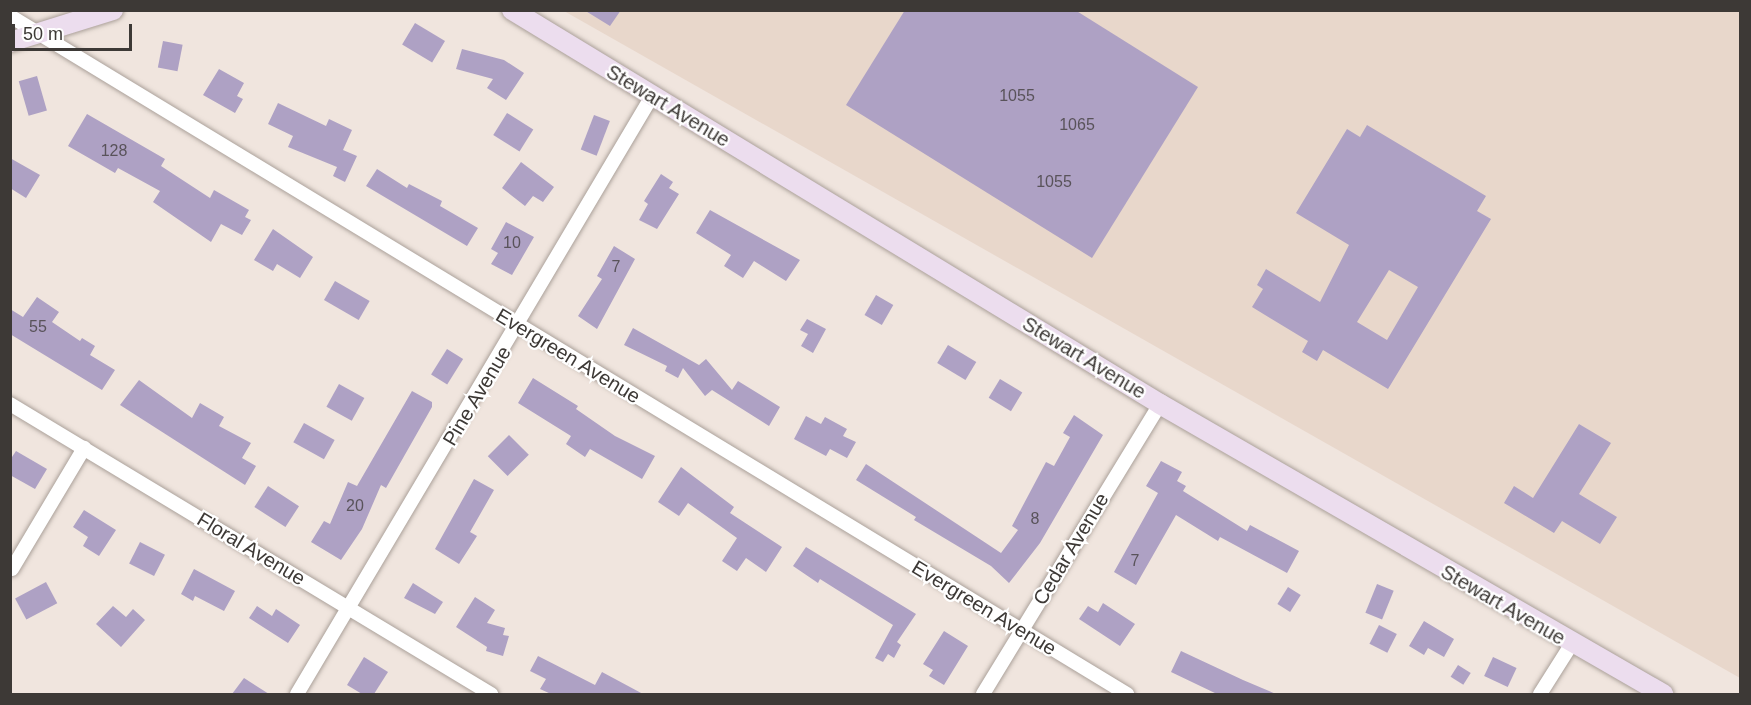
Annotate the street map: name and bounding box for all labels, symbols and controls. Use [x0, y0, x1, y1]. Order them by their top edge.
scale bar [15, 12, 135, 50]
text: 50 m [23, 24, 63, 44]
street label: Stewart Avenue [601, 59, 735, 153]
house number: 1055 [999, 86, 1035, 106]
house number: 1065 [1059, 115, 1095, 135]
house number: 128 [101, 141, 127, 161]
house number: 1055 [1036, 172, 1072, 192]
house number: 10 [503, 233, 521, 253]
house number: 7 [612, 257, 620, 277]
street label: Evergreen Avenue [491, 303, 645, 409]
street label: Stewart Avenue [1017, 311, 1151, 405]
house number: 55 [29, 317, 47, 337]
street label: Pine Avenue [438, 341, 516, 451]
street label: Cedar Avenue [1028, 488, 1114, 610]
house number: 20 [346, 496, 364, 516]
street label: Floral Avenue [192, 507, 310, 591]
house number: 8 [1031, 509, 1039, 529]
house number: 7 [1131, 551, 1139, 571]
street label: Evergreen Avenue [907, 555, 1061, 661]
street label: Stewart Avenue [1436, 559, 1570, 651]

